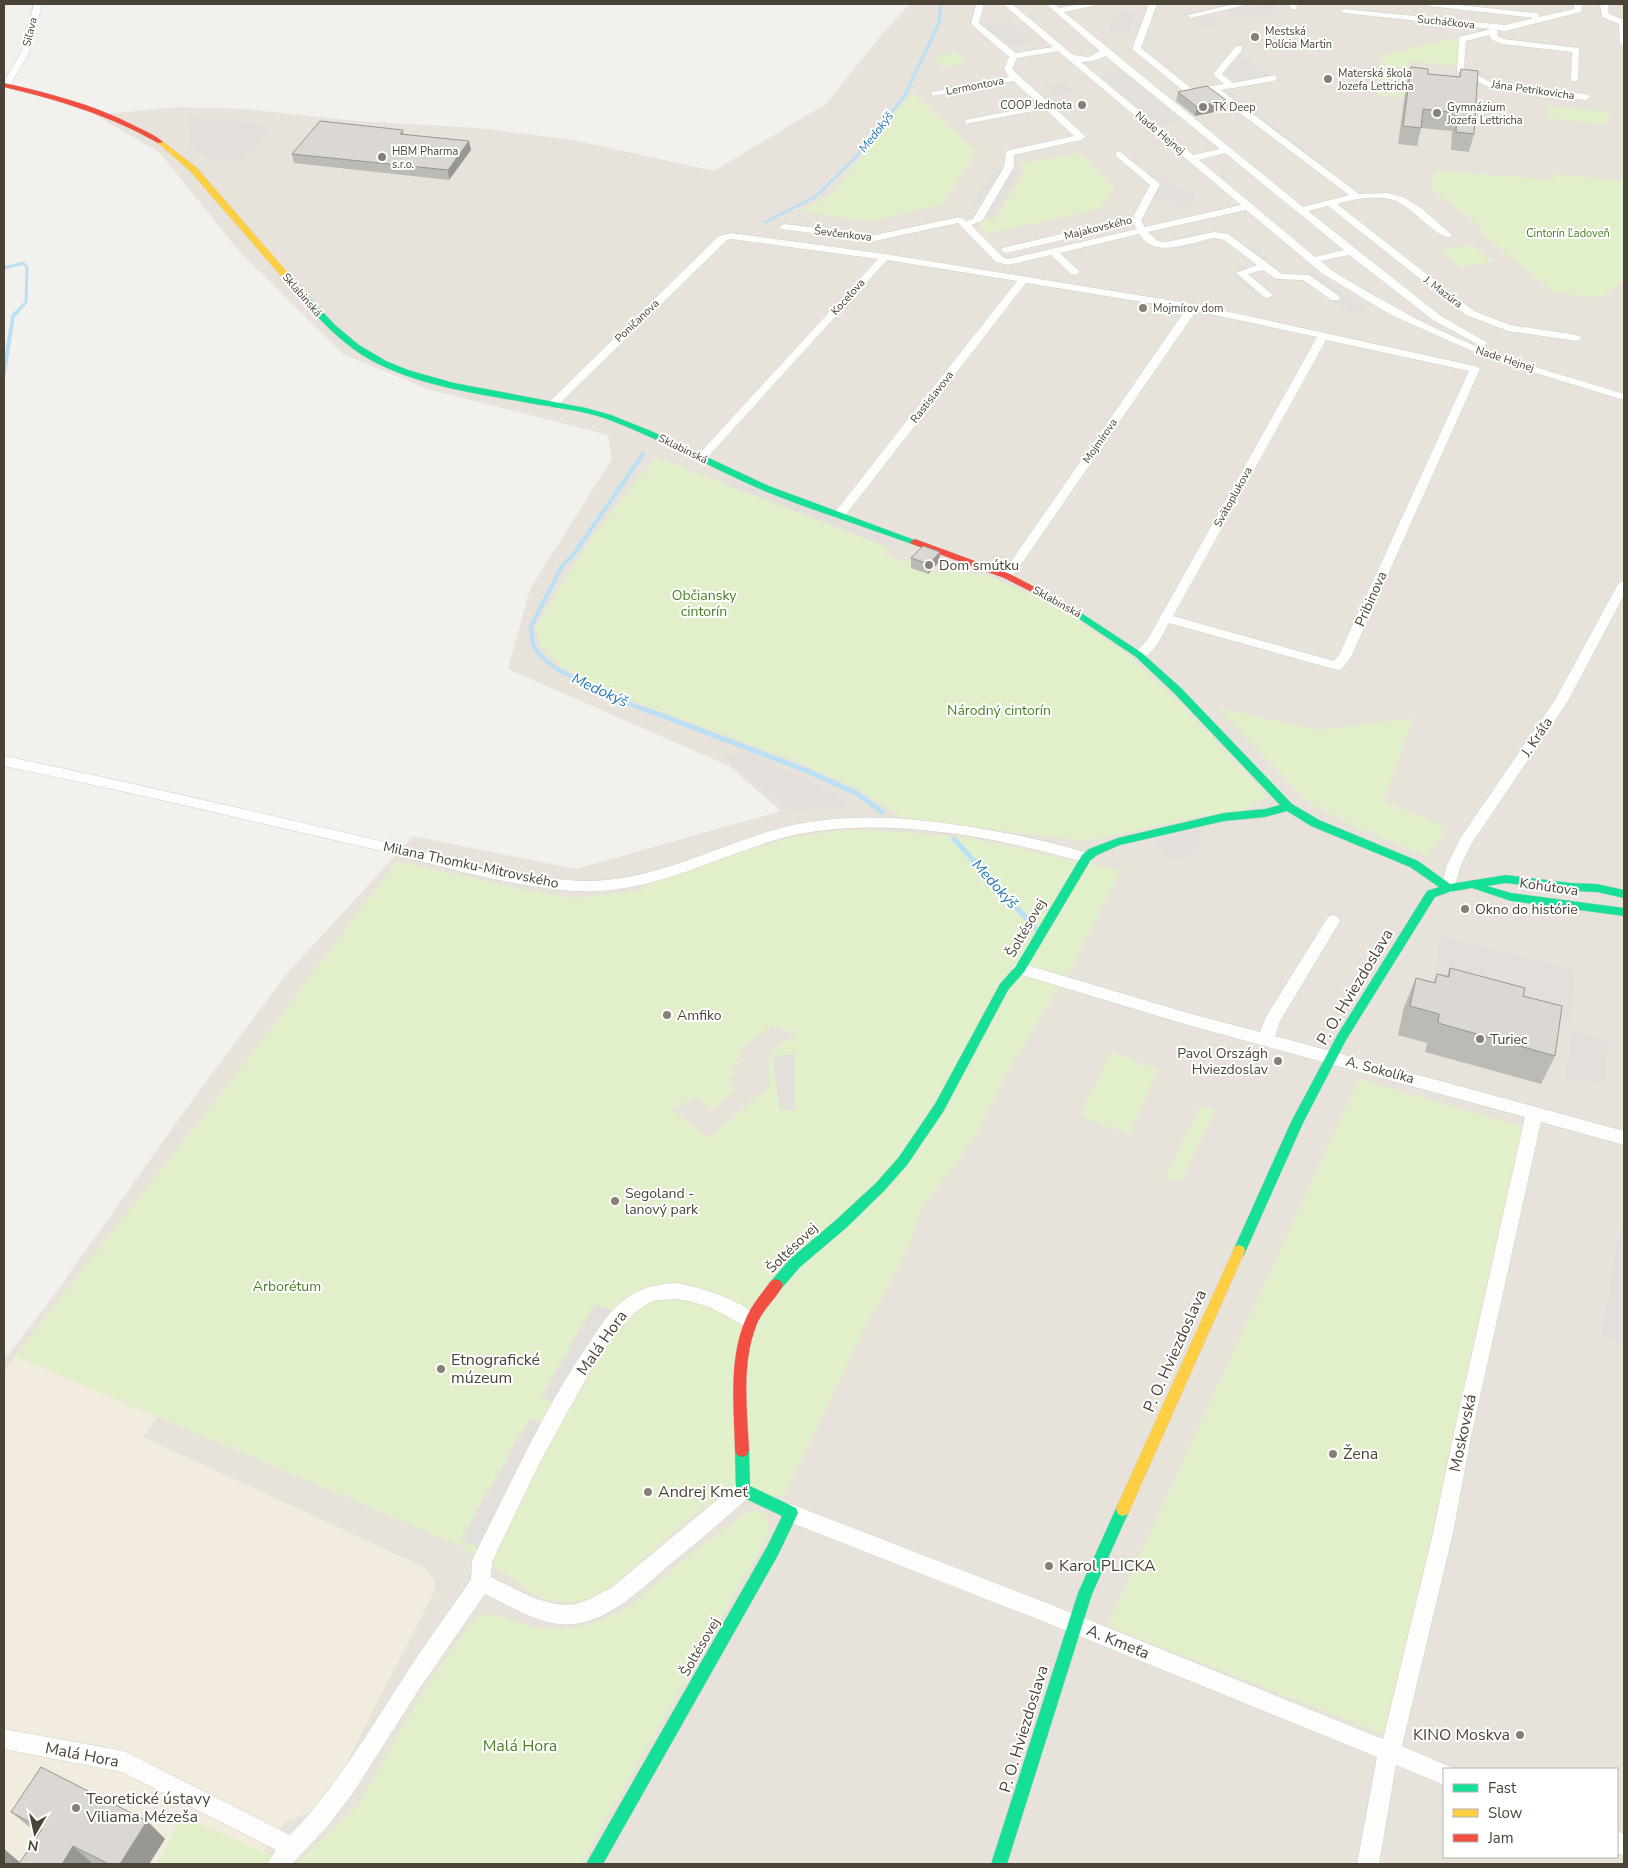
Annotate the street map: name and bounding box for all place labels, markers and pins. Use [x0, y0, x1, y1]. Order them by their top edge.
place label: Mestská Polícia Martin [1265, 24, 1332, 52]
marker: Mestská Polícia Martin [1249, 31, 1261, 43]
place label: Materská škola Jozefa Lettricha [1337, 66, 1414, 94]
marker: Materská škola Jozefa Lettricha [1322, 73, 1334, 85]
place label: COOP Jednota [1000, 98, 1072, 113]
marker: COOP Jednota [1076, 99, 1088, 111]
place label: TK Deep [1213, 100, 1256, 115]
place label: Gymnázium Jozefa Lettricha [1446, 100, 1523, 128]
marker: TK Deep [1197, 101, 1209, 113]
marker: Gymnázium Jozefa Lettricha [1431, 107, 1443, 119]
place label: HBM Pharma s.r.o. [392, 144, 458, 172]
marker: HBM Pharma s.r.o. [376, 151, 388, 163]
place label: Mojmírov dom [1153, 301, 1223, 316]
marker: Mojmírov dom [1137, 302, 1149, 314]
place label: Dom smútku [939, 556, 1019, 575]
marker: Dom smútku [923, 559, 935, 571]
place label: Okno do histórie [1475, 900, 1578, 919]
marker: Okno do histórie [1459, 903, 1471, 915]
place label: Amfiko [677, 1006, 722, 1025]
marker: Amfiko [661, 1009, 673, 1021]
place label: Turiec [1490, 1030, 1528, 1049]
marker: Turiec [1474, 1033, 1486, 1045]
place label: Pavol Országh Hviezdoslav [1177, 1044, 1269, 1079]
marker: Pavol Országh Hviezdoslav [1272, 1055, 1284, 1067]
place label: Segoland - lanový park [625, 1184, 699, 1219]
marker: Segoland - lanový park [609, 1195, 621, 1207]
place label: Etnografické múzeum [451, 1349, 540, 1389]
marker: Etnografické múzeum [435, 1363, 447, 1375]
place label: Žena [1343, 1443, 1378, 1465]
marker: Žena [1327, 1448, 1339, 1460]
place label: Andrej Kmeť [658, 1481, 748, 1503]
marker: Andrej Kmeť [642, 1486, 654, 1498]
place label: Karol PLICKA [1059, 1555, 1156, 1577]
marker: Karol PLICKA [1043, 1560, 1055, 1572]
place label: KINO Moskva [1413, 1724, 1510, 1746]
marker: KINO Moskva [1514, 1729, 1526, 1741]
place label: Teoretické ústavy Viliama Mézeša [85, 1788, 211, 1828]
marker: Teoretické ústavy Viliama Mézeša [70, 1802, 82, 1814]

